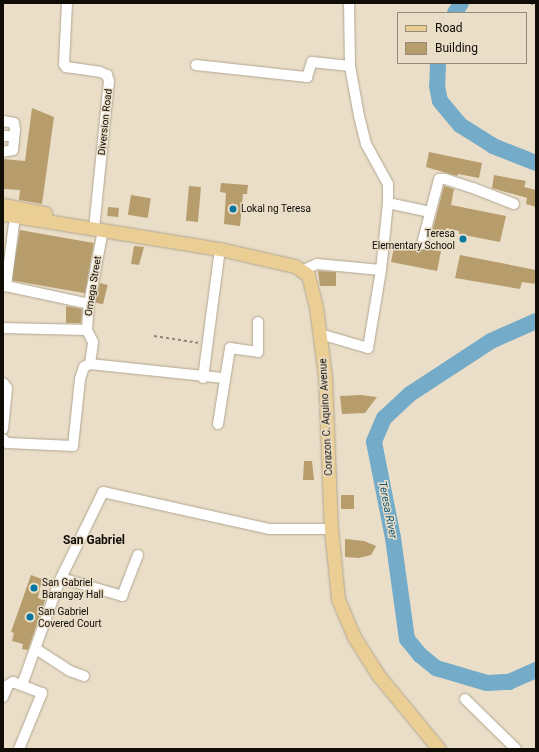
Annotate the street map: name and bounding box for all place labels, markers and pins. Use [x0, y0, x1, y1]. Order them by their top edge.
place label: Lokal ng Teresa [241, 203, 311, 215]
marker: Lokal ng Teresa [228, 204, 238, 214]
place label: Teresa Elementary School [372, 227, 455, 250]
marker: Teresa Elementary School [458, 234, 468, 244]
place label: San Gabriel Barangay Hall [42, 576, 103, 600]
marker: San Gabriel Barangay Hall [29, 583, 39, 593]
place label: San Gabriel Covered Court [38, 605, 102, 628]
marker: San Gabriel Covered Court [25, 612, 35, 622]

